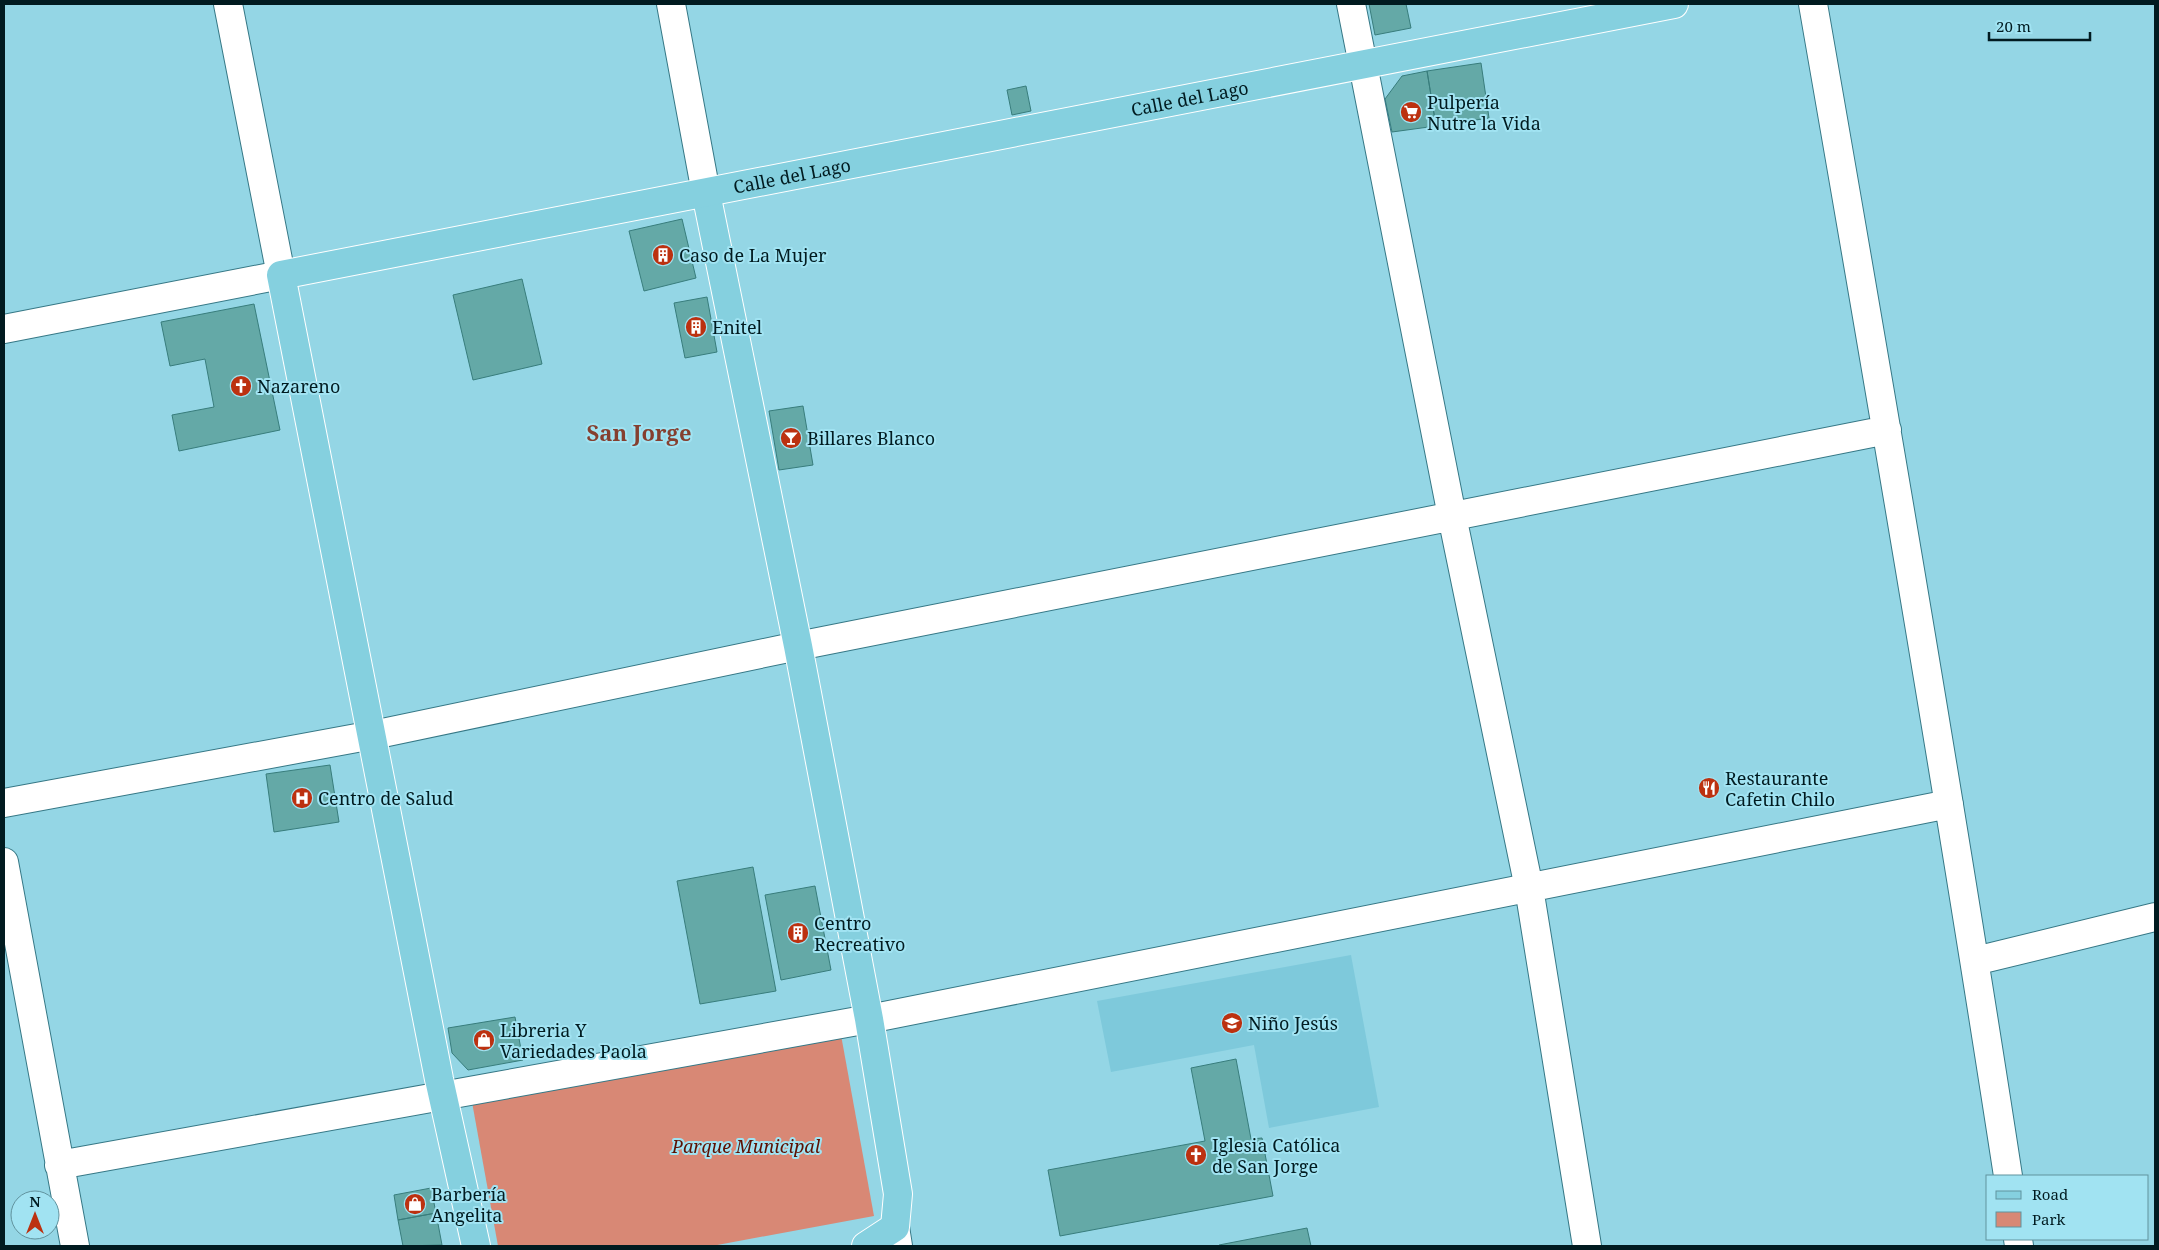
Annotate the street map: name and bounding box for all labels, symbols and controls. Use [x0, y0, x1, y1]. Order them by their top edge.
scale bar [1989, 10, 2090, 42]
text: 20 m [1996, 16, 2031, 36]
street label: Calle del Lago [1129, 75, 1250, 121]
place label: Pulpería Nutre la Vida [1427, 90, 1541, 135]
supermarket icon: Pulpería Nutre la Vida [1399, 100, 1423, 124]
street label: Calle del Lago [731, 152, 853, 199]
building icon: Caso de La Mujer [651, 243, 675, 267]
place label: Caso de La Mujer [679, 243, 827, 267]
building icon: Enitel [684, 315, 708, 339]
place label: Enitel [712, 315, 763, 339]
church icon: Nazareno [229, 374, 253, 398]
place label: Nazareno [257, 374, 340, 398]
district label: San Jorge [587, 417, 691, 447]
bar icon: Billares Blanco [779, 426, 803, 450]
place label: Billares Blanco [807, 426, 935, 450]
place label: Restaurante Cafetin Chilo [1725, 766, 1835, 811]
restaurant icon: Restaurante Cafetin Chilo [1697, 776, 1721, 800]
hospital icon: Centro de Salud [290, 786, 314, 810]
place label: Centro de Salud [318, 786, 454, 810]
place label: Centro Recreativo [814, 911, 905, 956]
building icon: Centro Recreativo [786, 921, 810, 945]
school or university icon: Niño Jesús [1220, 1011, 1244, 1035]
place label: Niño Jesús [1248, 1011, 1338, 1035]
place label: Libreria Y Variedades Paola [500, 1018, 647, 1063]
shop icon: Libreria Y Variedades Paola [472, 1028, 496, 1052]
place label: Iglesia Católica de San Jorge [1212, 1133, 1340, 1178]
park label: Parque Municipal [671, 1134, 821, 1158]
church icon: Iglesia Católica de San Jorge [1184, 1143, 1208, 1167]
legend [1986, 1175, 2149, 1240]
place label: Barbería Angelita [431, 1182, 506, 1227]
text: Road [2032, 1184, 2068, 1204]
north arrow [10, 1190, 60, 1240]
text: N [29, 1192, 41, 1211]
shop icon: Barbería Angelita [403, 1192, 427, 1216]
text: Park [2032, 1209, 2066, 1229]

